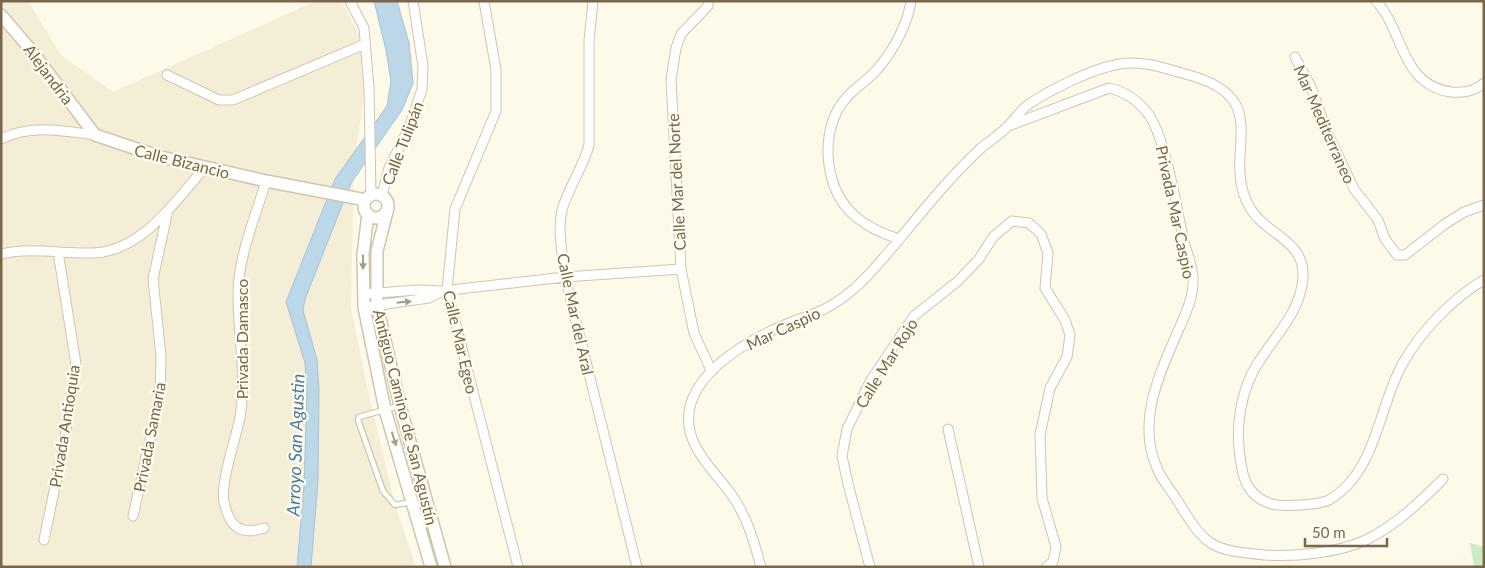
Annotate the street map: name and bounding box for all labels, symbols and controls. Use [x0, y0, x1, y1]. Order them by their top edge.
street label: Alejandria [20, 40, 78, 108]
street label: Mar Mediterraneo [1290, 62, 1360, 186]
street label: Calle Tulipán [377, 98, 427, 188]
street label: Calle Mar del Norte [663, 113, 689, 251]
street label: Calle Bizancio [132, 140, 232, 182]
street label: Privada Mar Caspio [1153, 144, 1199, 280]
street label: Calle Mar del Aral [554, 251, 598, 377]
one-way arrow [359, 255, 367, 271]
street label: Privada Damasco [232, 279, 251, 399]
street label: Calle Mar Egeo [440, 288, 482, 396]
one-way arrow [396, 298, 412, 306]
street label: Mar Caspio [743, 303, 823, 353]
street label: Antiguo Camino de San Agustín [370, 307, 442, 527]
street label: Calle Mar Rojo [851, 315, 921, 411]
street label: Privada Antioquia [45, 363, 83, 489]
water label: Arroyo San Agustin [281, 373, 308, 518]
street label: Privada Samaria [129, 380, 169, 494]
one-way arrow [390, 432, 398, 447]
scale bar [1305, 516, 1388, 548]
text: 50 m [1312, 523, 1346, 541]

